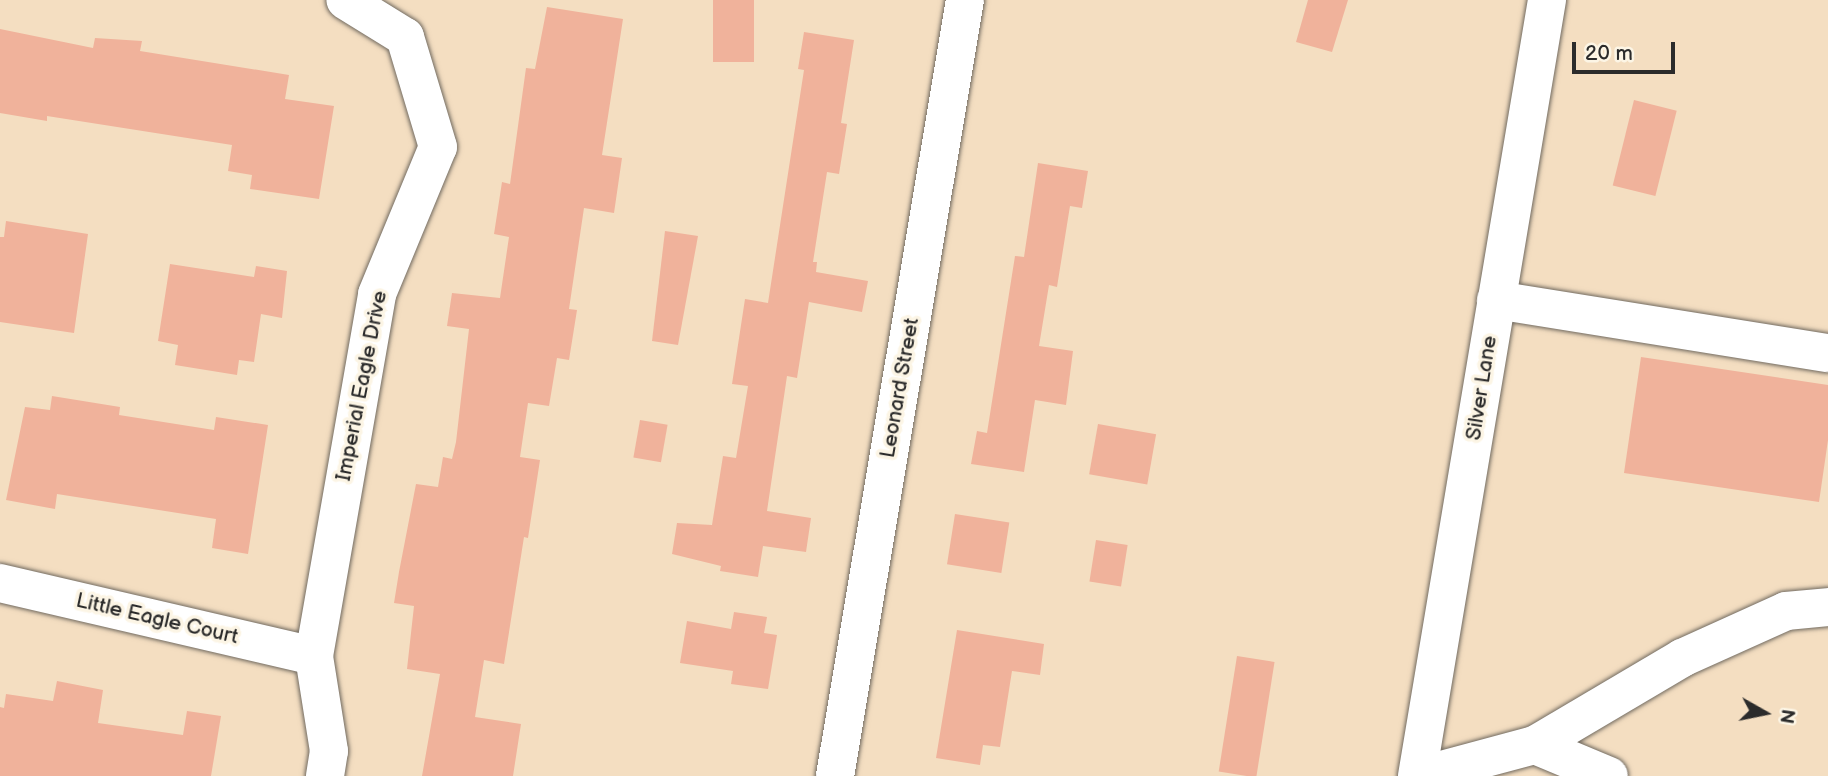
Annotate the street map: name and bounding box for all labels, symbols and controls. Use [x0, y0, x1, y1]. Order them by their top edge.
scale bar [1576, 28, 1679, 72]
text: 20 m [1585, 41, 1633, 66]
street label: Imperial Eagle Drive [331, 289, 393, 483]
street label: Leonard Street [875, 316, 925, 460]
street label: Silver Lane [1461, 334, 1503, 442]
street label: Little Eagle Court [73, 588, 241, 650]
north arrow [1730, 678, 1800, 748]
text: N [1774, 708, 1799, 725]

